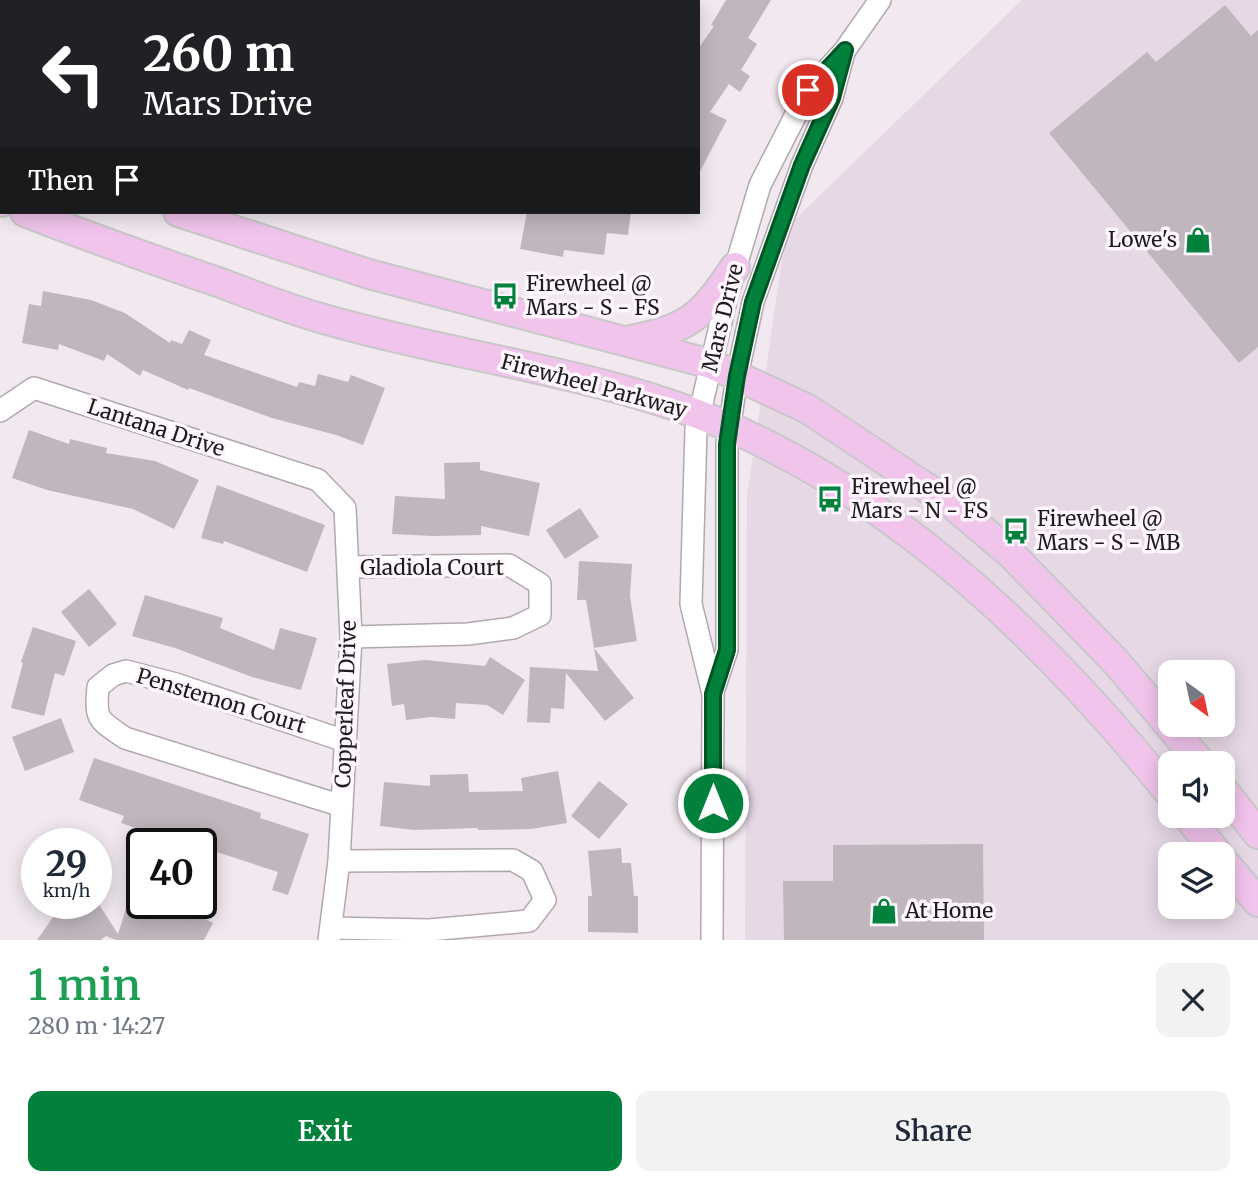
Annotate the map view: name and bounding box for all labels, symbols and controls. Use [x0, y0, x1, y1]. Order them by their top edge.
text: 260 m [143, 23, 294, 84]
icon: left [28, 28, 119, 119]
pin [778, 60, 838, 120]
icon: arrive [789, 71, 827, 109]
text: Mars Drive [143, 84, 312, 124]
icon: arrive [108, 161, 146, 199]
text: Then [28, 164, 94, 197]
shop icon: Lowe's [1183, 225, 1213, 255]
place label: Lowe's [1108, 226, 1177, 253]
street label: Mars Drive [696, 261, 749, 375]
place label: Firewheel @ Mars - S - FS [526, 270, 659, 321]
bus stop icon: Firewheel @ Mars - S - FS [490, 281, 520, 311]
street label: Firewheel Parkway [498, 348, 691, 424]
street label: Lantana Drive [84, 393, 228, 462]
place label: Firewheel @ Mars - N - FS [851, 473, 988, 524]
bus stop icon: Firewheel @ Mars - N - FS [815, 484, 845, 514]
place label: Firewheel @ Mars - S - MB [1037, 505, 1180, 556]
bus stop icon: Firewheel @ Mars - S - MB [1001, 516, 1031, 546]
street label: Gladiola Court [360, 554, 504, 581]
street label: Copperleaf Drive [329, 619, 362, 788]
north arrow [1158, 660, 1236, 737]
map controls [1158, 660, 1235, 919]
street label: Penstemon Court [133, 662, 309, 739]
button: sound [1158, 751, 1235, 828]
position arrow [676, 766, 750, 840]
speed limit sign: 40 [126, 828, 217, 919]
text: 29 [46, 842, 87, 886]
button: layers [1158, 842, 1235, 919]
text: km/h [43, 879, 90, 902]
shop icon: At Home [869, 896, 899, 926]
place label: At Home [904, 897, 993, 924]
text: 1 min [28, 959, 141, 1011]
button: close [1156, 963, 1230, 1037]
text: 280 m · 14:27 [28, 1011, 165, 1040]
button: Exit [28, 1091, 622, 1171]
button: Share [636, 1091, 1230, 1171]

